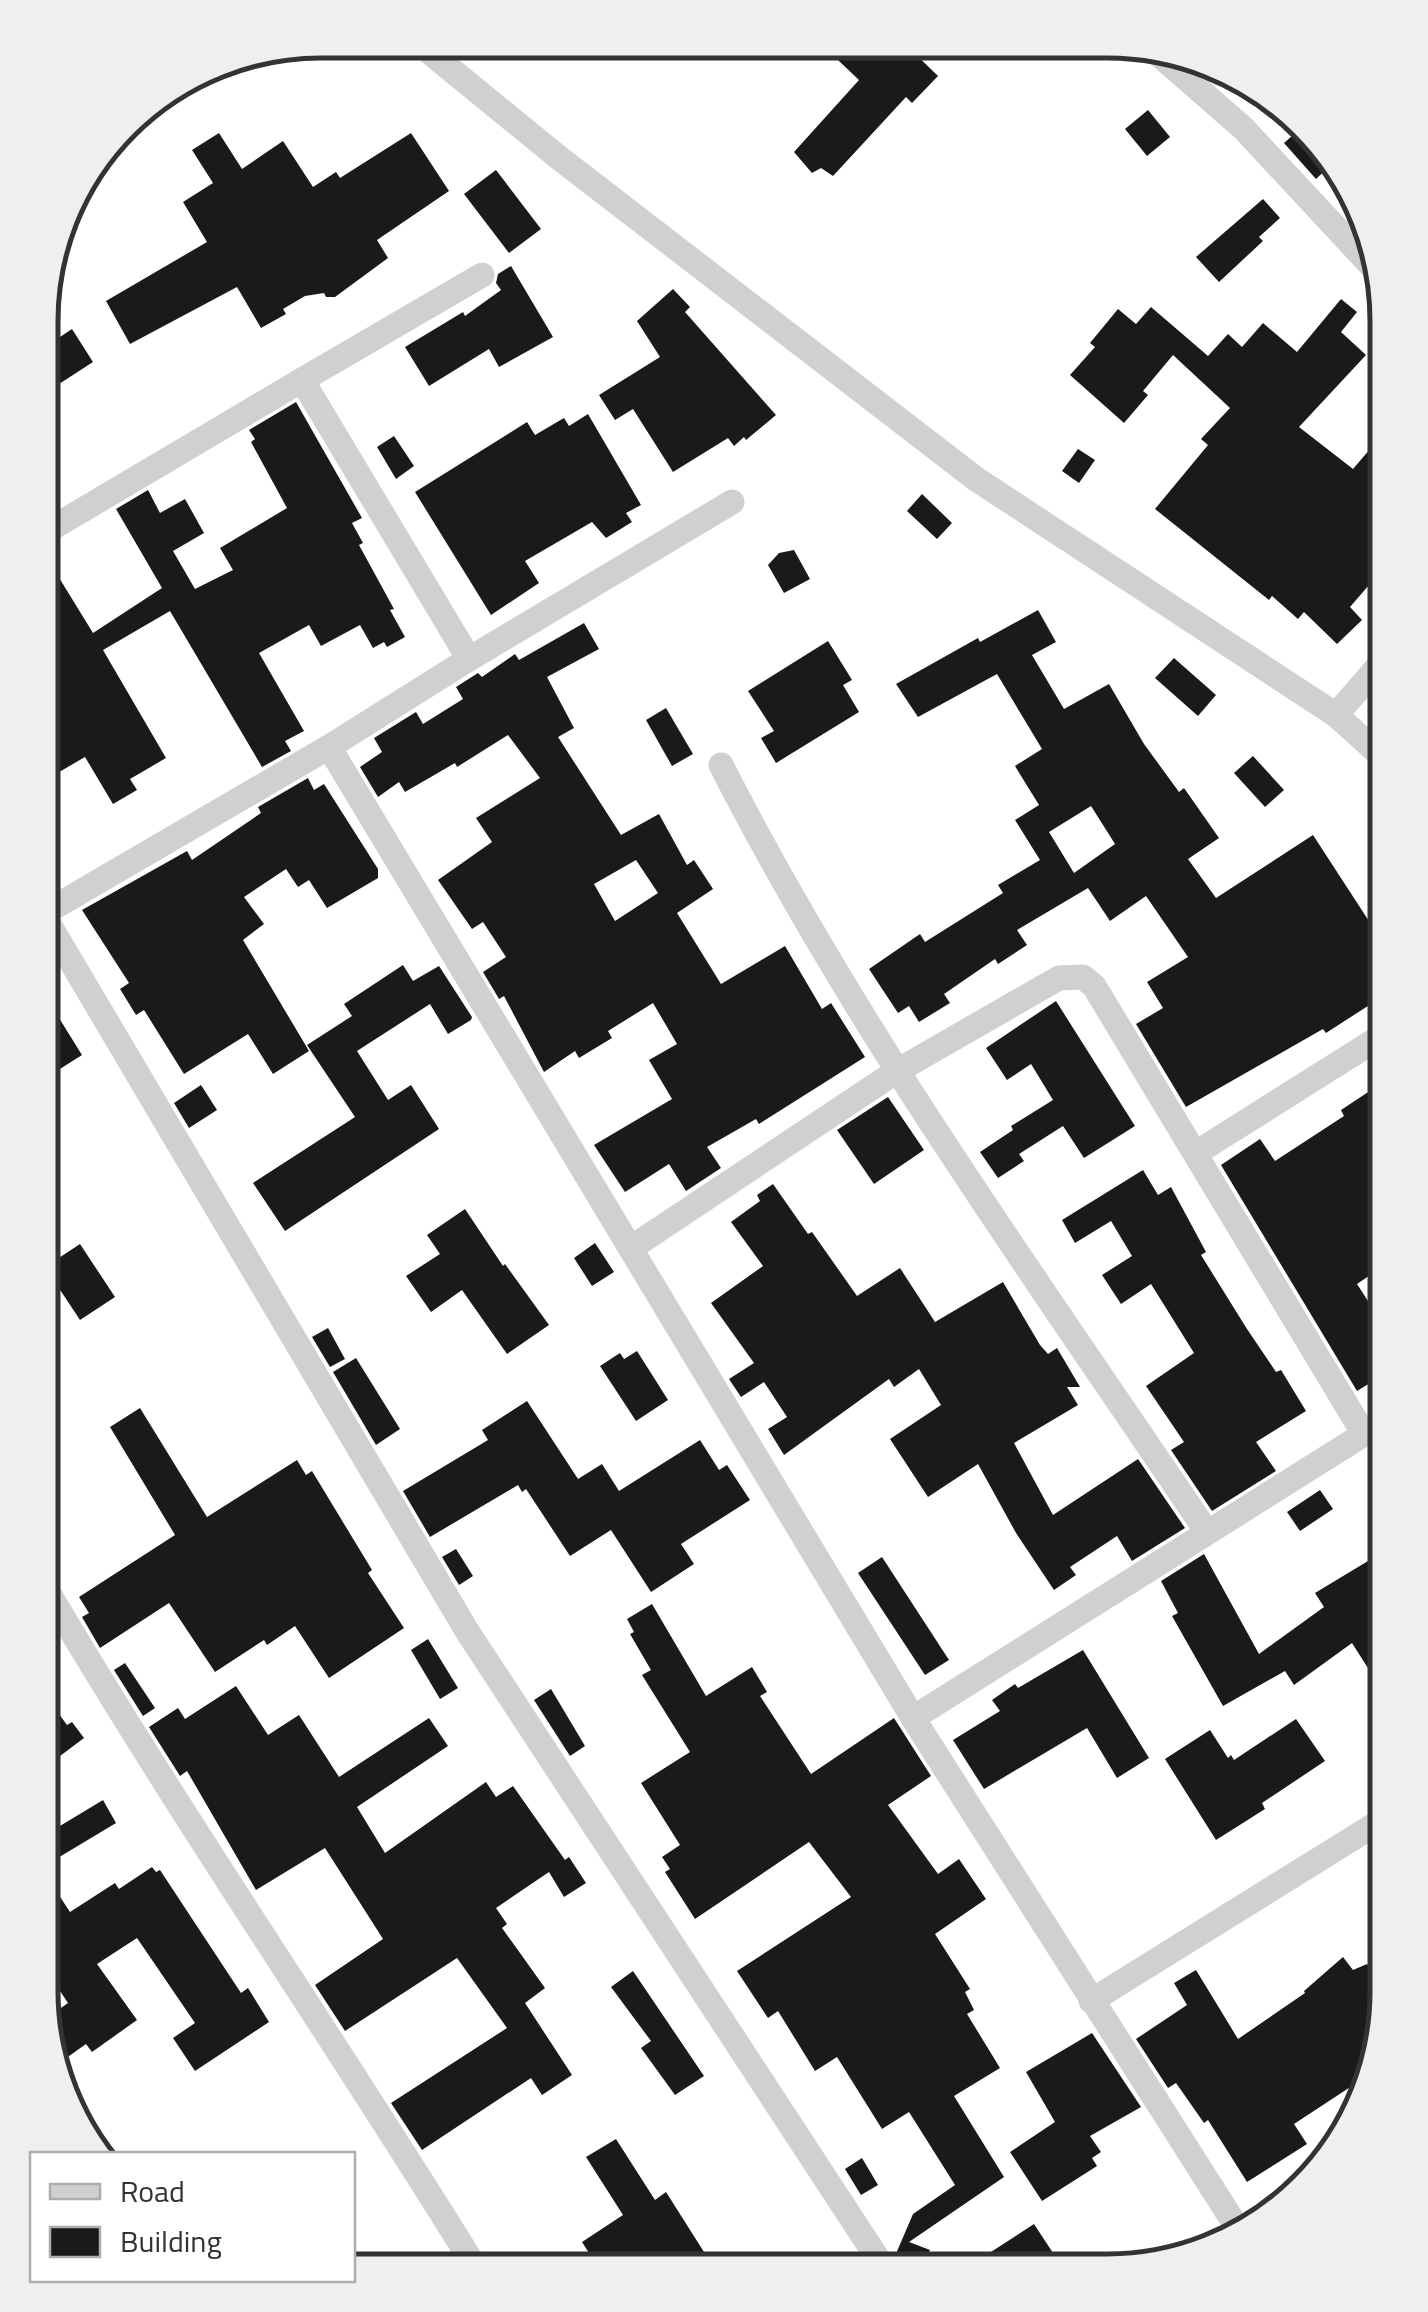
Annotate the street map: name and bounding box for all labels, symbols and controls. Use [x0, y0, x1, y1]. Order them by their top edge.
legend [30, 2152, 355, 2282]
text: Road [120, 2168, 185, 2214]
text: Building [120, 2218, 222, 2264]

